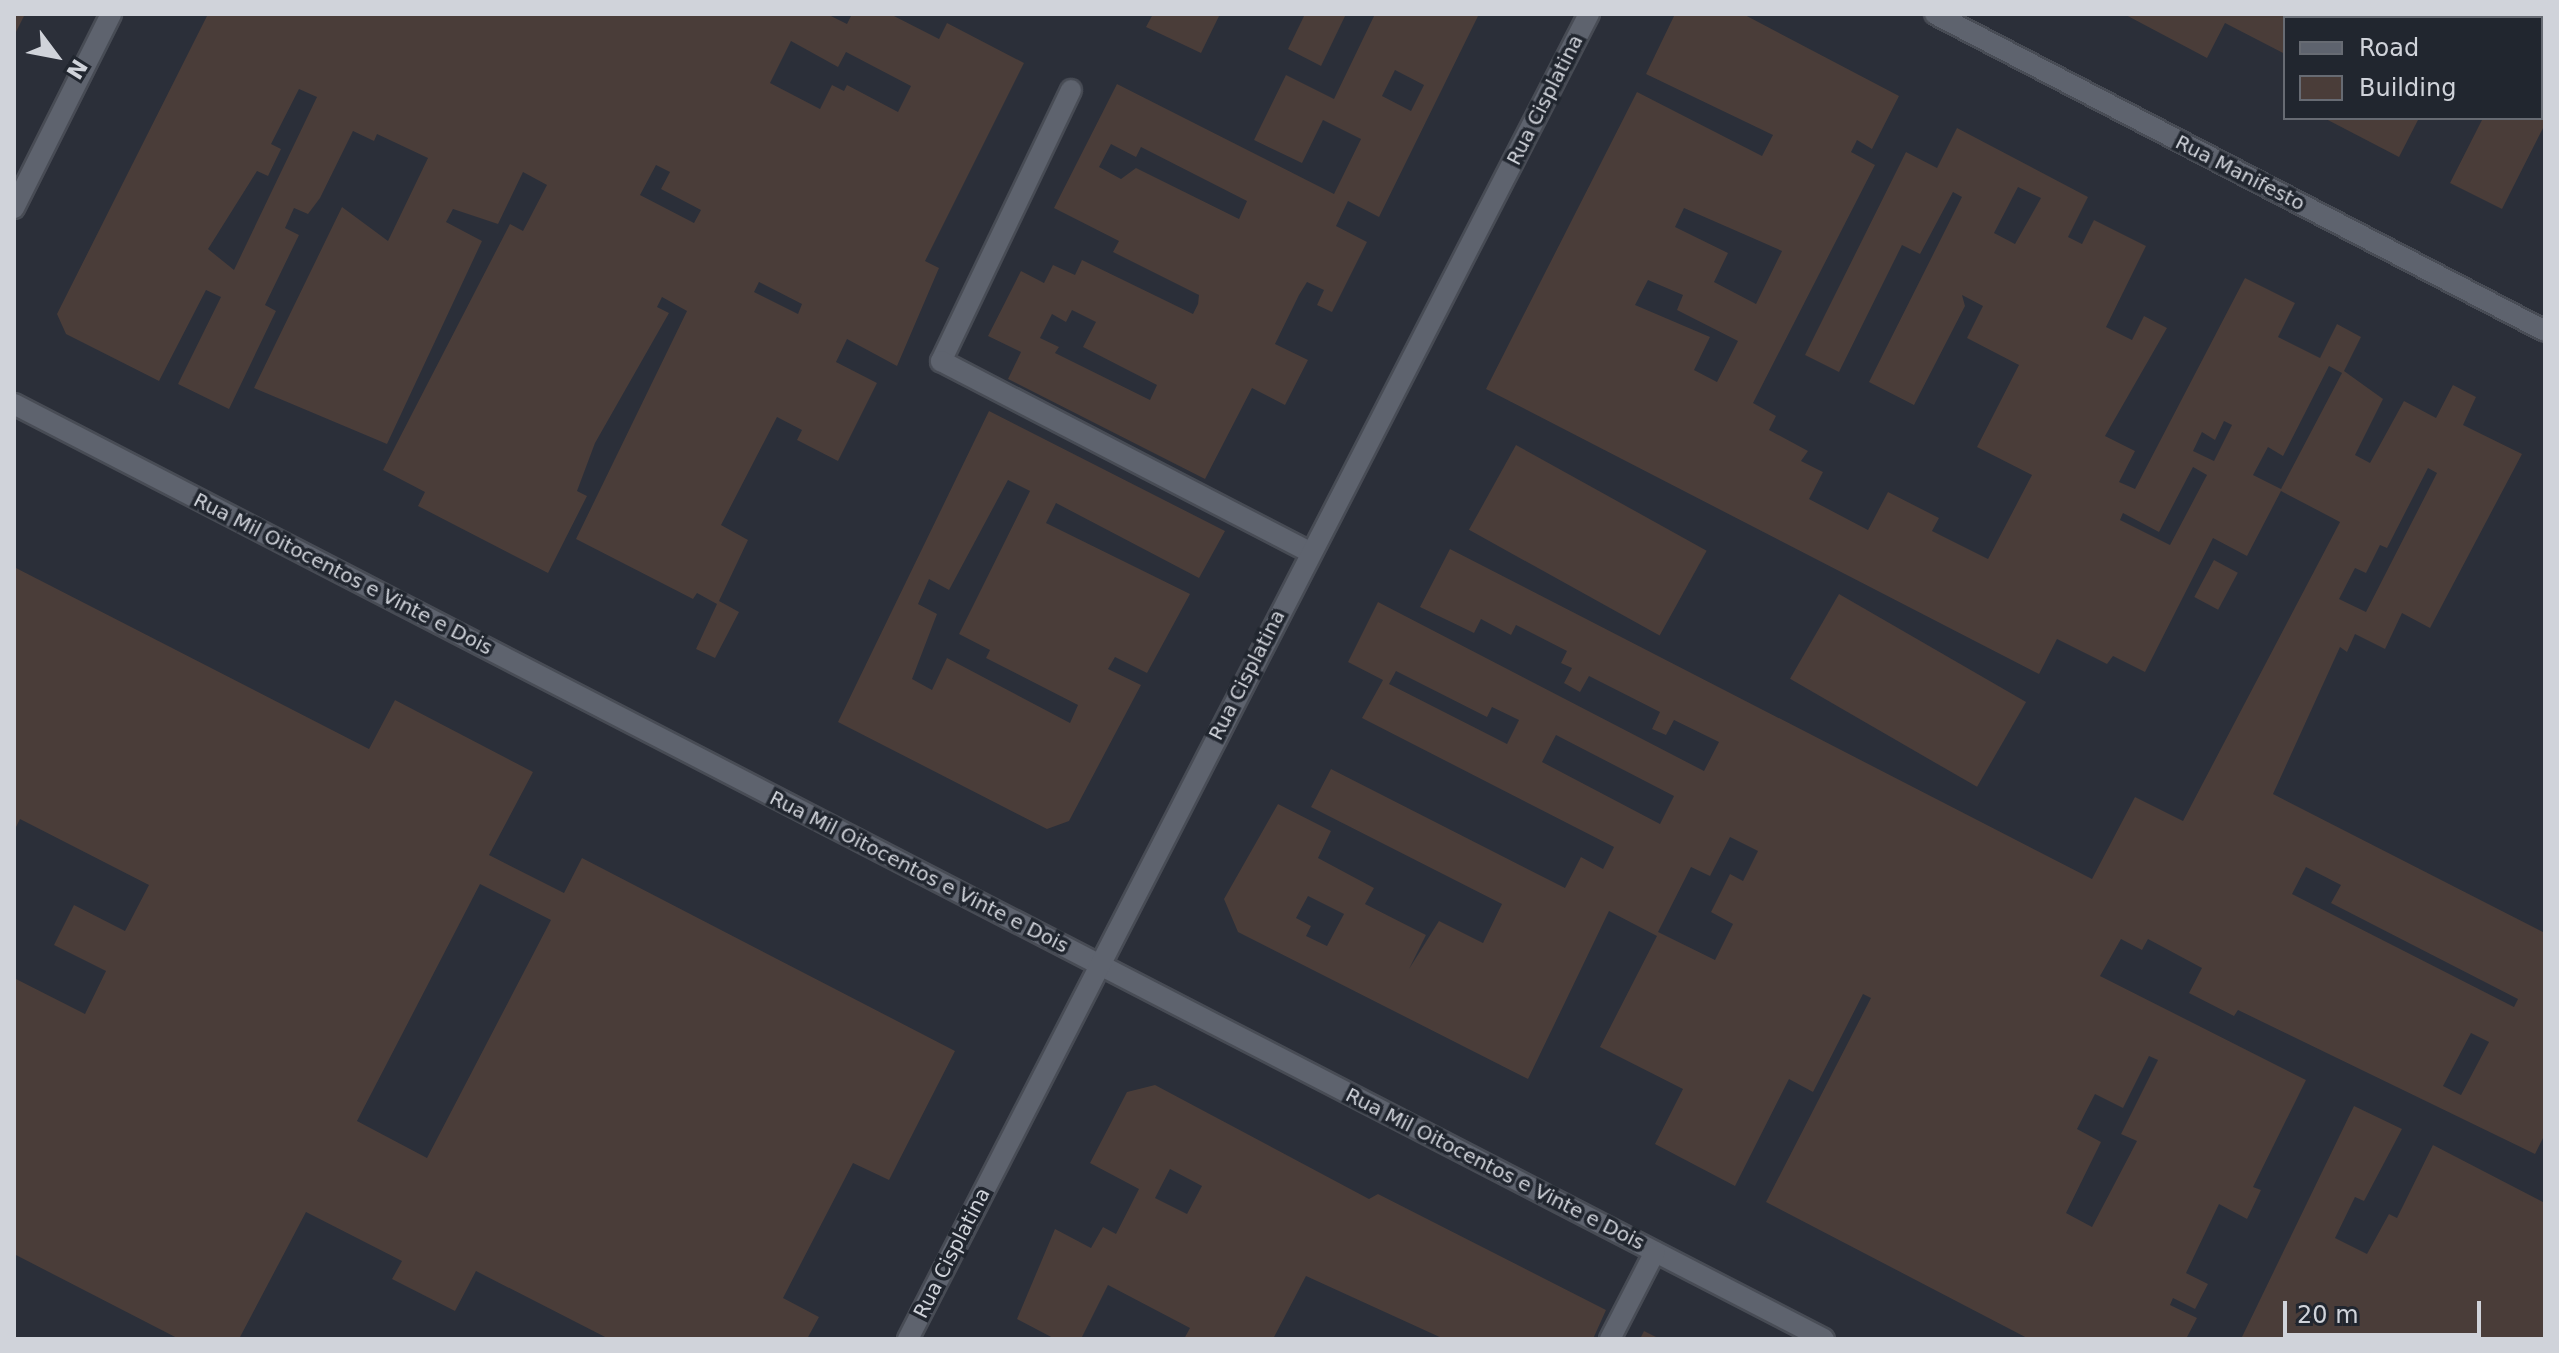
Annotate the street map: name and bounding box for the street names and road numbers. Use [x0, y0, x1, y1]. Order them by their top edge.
street label: Rua Cisplatina [1502, 31, 1588, 169]
street label: Rua Manifesto [2171, 130, 2309, 216]
street label: Rua Mil Oitocentos e Vinte e Dois [190, 488, 496, 660]
street label: Rua Cisplatina [1204, 606, 1290, 744]
street label: Rua Mil Oitocentos e Vinte e Dois [766, 786, 1072, 958]
street label: Rua Mil Oitocentos e Vinte e Dois [1342, 1083, 1648, 1255]
street label: Rua Cisplatina [909, 1184, 995, 1322]

